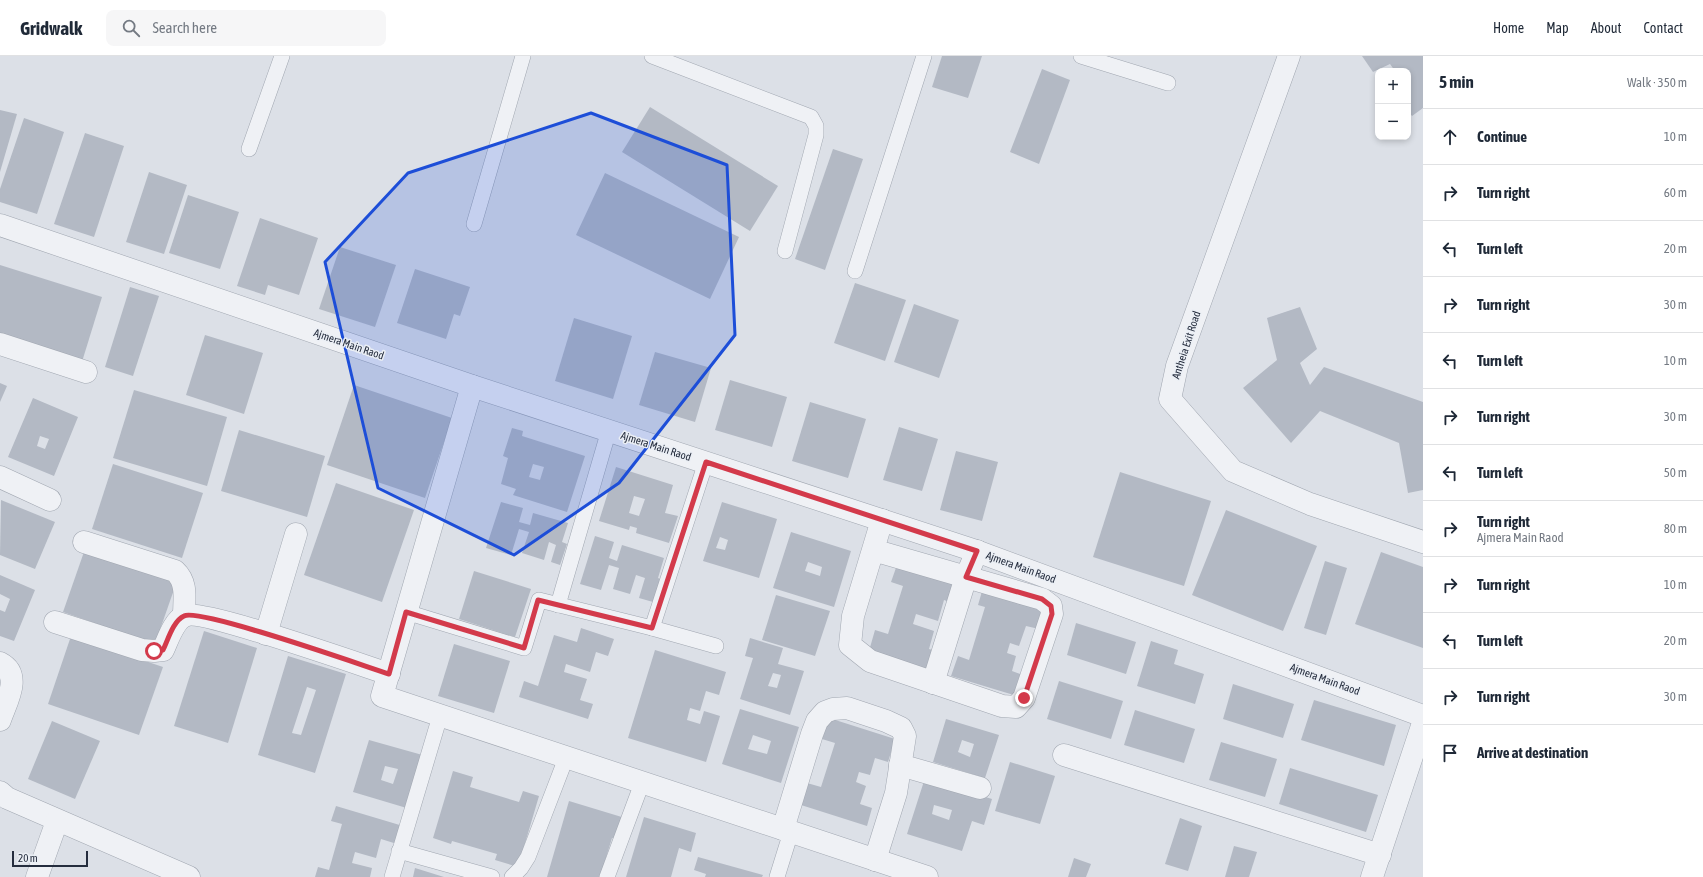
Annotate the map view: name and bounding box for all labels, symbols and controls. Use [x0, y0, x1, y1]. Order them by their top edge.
search box [106, 10, 386, 46]
text: Gridwalk [20, 17, 82, 39]
icon: search [120, 17, 142, 39]
text: Search here [152, 19, 217, 36]
text: Home [1493, 20, 1524, 36]
text: Map [1546, 20, 1569, 36]
text: About [1591, 20, 1622, 36]
text: Contact [1644, 20, 1683, 36]
map controls [1375, 68, 1411, 140]
button: + [1375, 68, 1411, 104]
text: 5 min [1439, 72, 1474, 92]
text: Walk · 350 m [1627, 75, 1687, 90]
button: − [1375, 104, 1411, 140]
icon: ahead [1439, 126, 1461, 148]
text: Continue [1477, 128, 1527, 145]
text: 10 m [1664, 129, 1687, 144]
icon: right [1439, 182, 1461, 204]
text: Turn right [1477, 184, 1530, 201]
text: 60 m [1664, 185, 1687, 200]
icon: left [1439, 238, 1461, 260]
text: Turn left [1477, 240, 1523, 257]
text: 20 m [1664, 241, 1687, 256]
icon: right [1439, 294, 1461, 316]
text: Turn right [1477, 296, 1530, 313]
text: 30 m [1664, 297, 1687, 312]
street label: Antheia Exit Road [1169, 310, 1203, 380]
street label: Ajmera Main Raod [312, 326, 386, 362]
icon: left [1439, 350, 1461, 372]
text: Turn left [1477, 352, 1523, 369]
text: 10 m [1664, 353, 1687, 368]
icon: right [1439, 406, 1461, 428]
text: Turn right [1477, 408, 1530, 425]
text: 30 m [1664, 409, 1687, 424]
street label: Ajmera Main Raod [619, 429, 693, 463]
icon: left [1439, 462, 1461, 484]
text: Turn left [1477, 464, 1523, 481]
text: 50 m [1664, 465, 1687, 480]
text: Turn right [1477, 513, 1530, 530]
icon: right [1439, 518, 1461, 540]
text: 80 m [1664, 521, 1687, 536]
text: Ajmera Main Raod [1477, 530, 1564, 545]
street label: Ajmera Main Raod [984, 549, 1058, 585]
icon: right [1439, 574, 1461, 596]
text: Turn right [1477, 576, 1530, 593]
text: 10 m [1664, 577, 1687, 592]
icon: left [1439, 630, 1461, 652]
text: Turn left [1477, 632, 1523, 649]
text: 20 m [1664, 633, 1687, 648]
route start [145, 642, 163, 660]
street label: Ajmera Main Raod [1288, 661, 1362, 697]
icon: right [1439, 686, 1461, 708]
text: Turn right [1477, 688, 1530, 705]
route end [1015, 689, 1033, 707]
text: 30 m [1664, 689, 1687, 704]
icon: arrive [1439, 742, 1461, 764]
text: Arrive at destination [1477, 744, 1588, 761]
scale bar [12, 849, 88, 868]
text: 20 m [18, 852, 38, 864]

